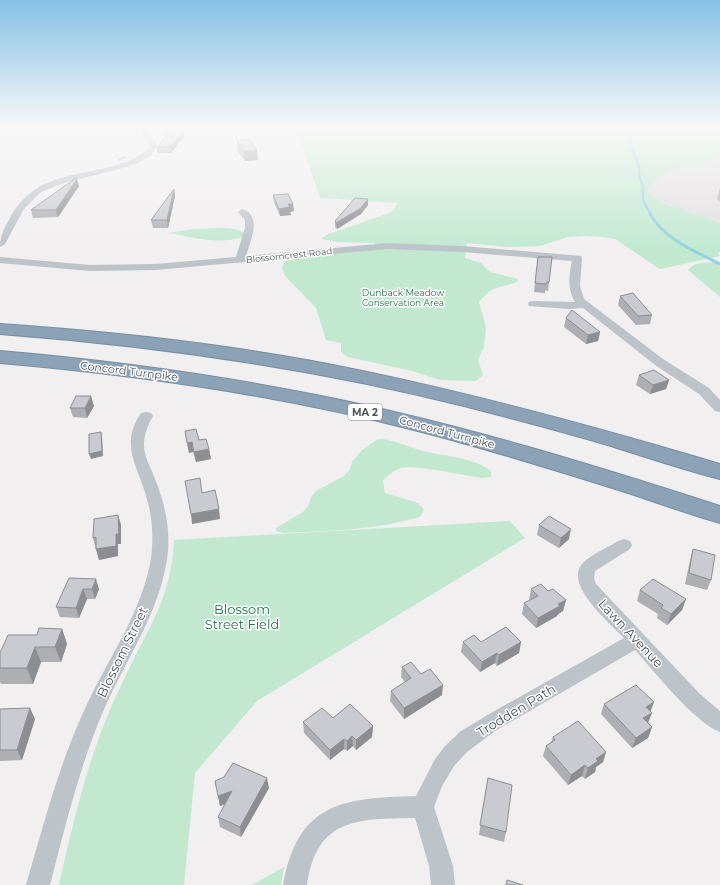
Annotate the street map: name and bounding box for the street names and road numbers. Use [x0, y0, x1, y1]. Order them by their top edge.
street label: Blossomcrest Road [245, 245, 333, 265]
street label: Concord Turnpike [79, 358, 179, 384]
road number: MA 2 [348, 404, 382, 420]
street label: Concord Turnpike [398, 413, 497, 452]
street label: Lawn Avenue [595, 595, 667, 671]
street label: Blossom Street [93, 604, 151, 700]
street label: Trodden Path [474, 680, 558, 740]

